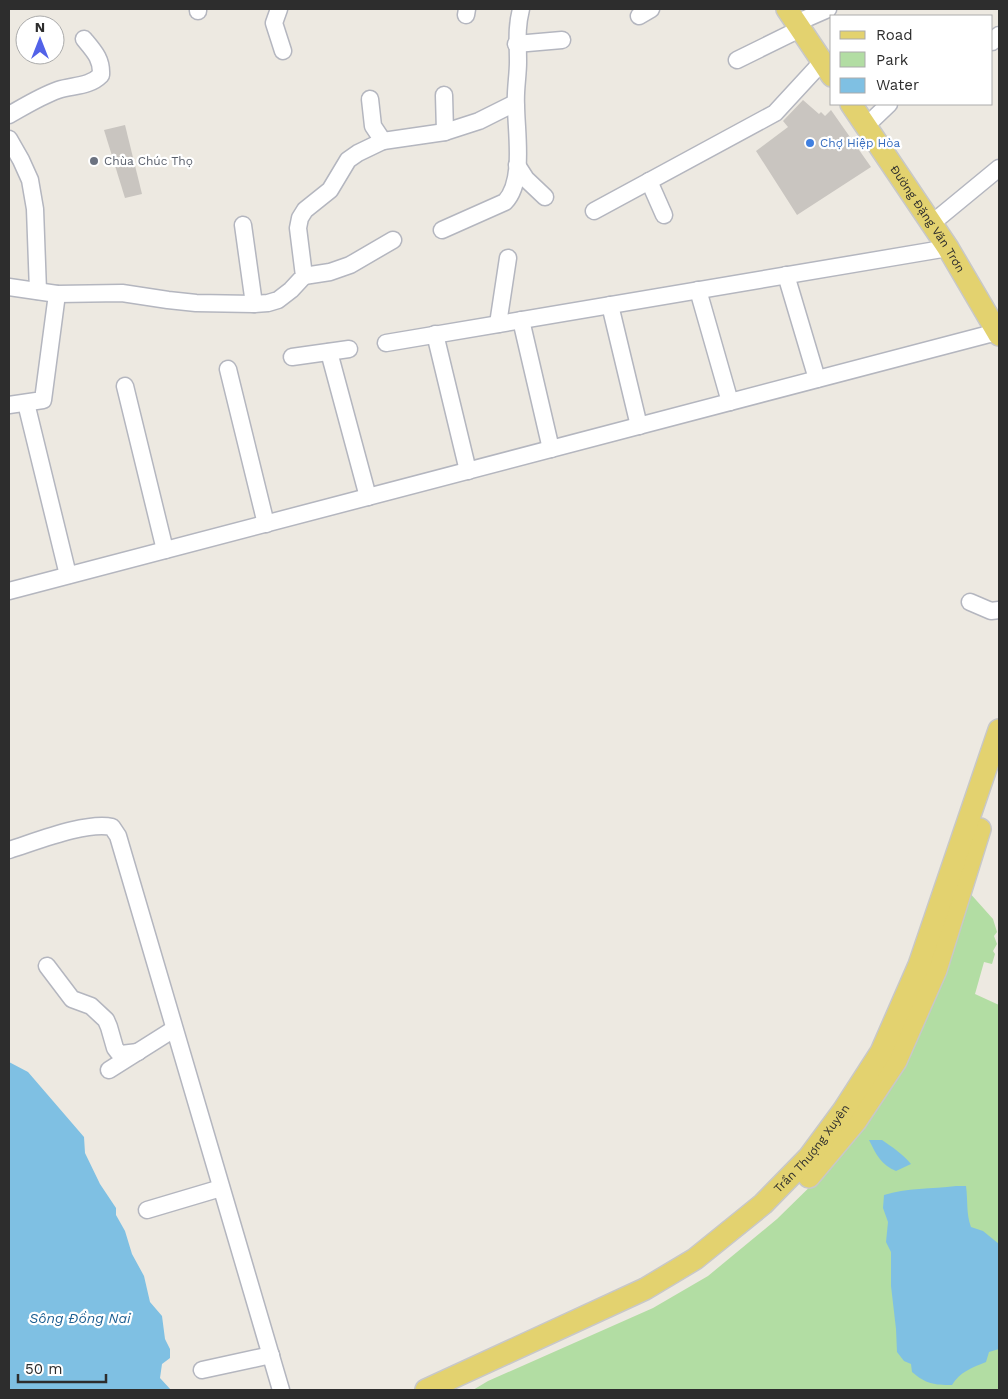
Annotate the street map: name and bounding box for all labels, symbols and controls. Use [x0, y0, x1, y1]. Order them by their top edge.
north arrow [15, 15, 65, 65]
legend [830, 15, 993, 105]
text: N [35, 19, 45, 35]
text: Road [876, 26, 913, 44]
text: Park [876, 51, 909, 69]
text: Water [876, 76, 919, 94]
place label: Chợ Hiệp Hòa [820, 136, 900, 150]
marker: Chợ Hiệp Hòa [804, 137, 816, 149]
place label: Chùa Chúc Thọ [104, 154, 193, 168]
marker: Chùa Chúc Thọ [88, 155, 100, 167]
street label: Đường Đặng Văn Trơn [887, 163, 968, 275]
street label: Trần Thượng Xuyên [771, 1102, 852, 1196]
water label: Sông Đồng Nai [29, 1310, 131, 1326]
scale bar [18, 1352, 105, 1384]
text: 50 m [25, 1360, 62, 1378]

